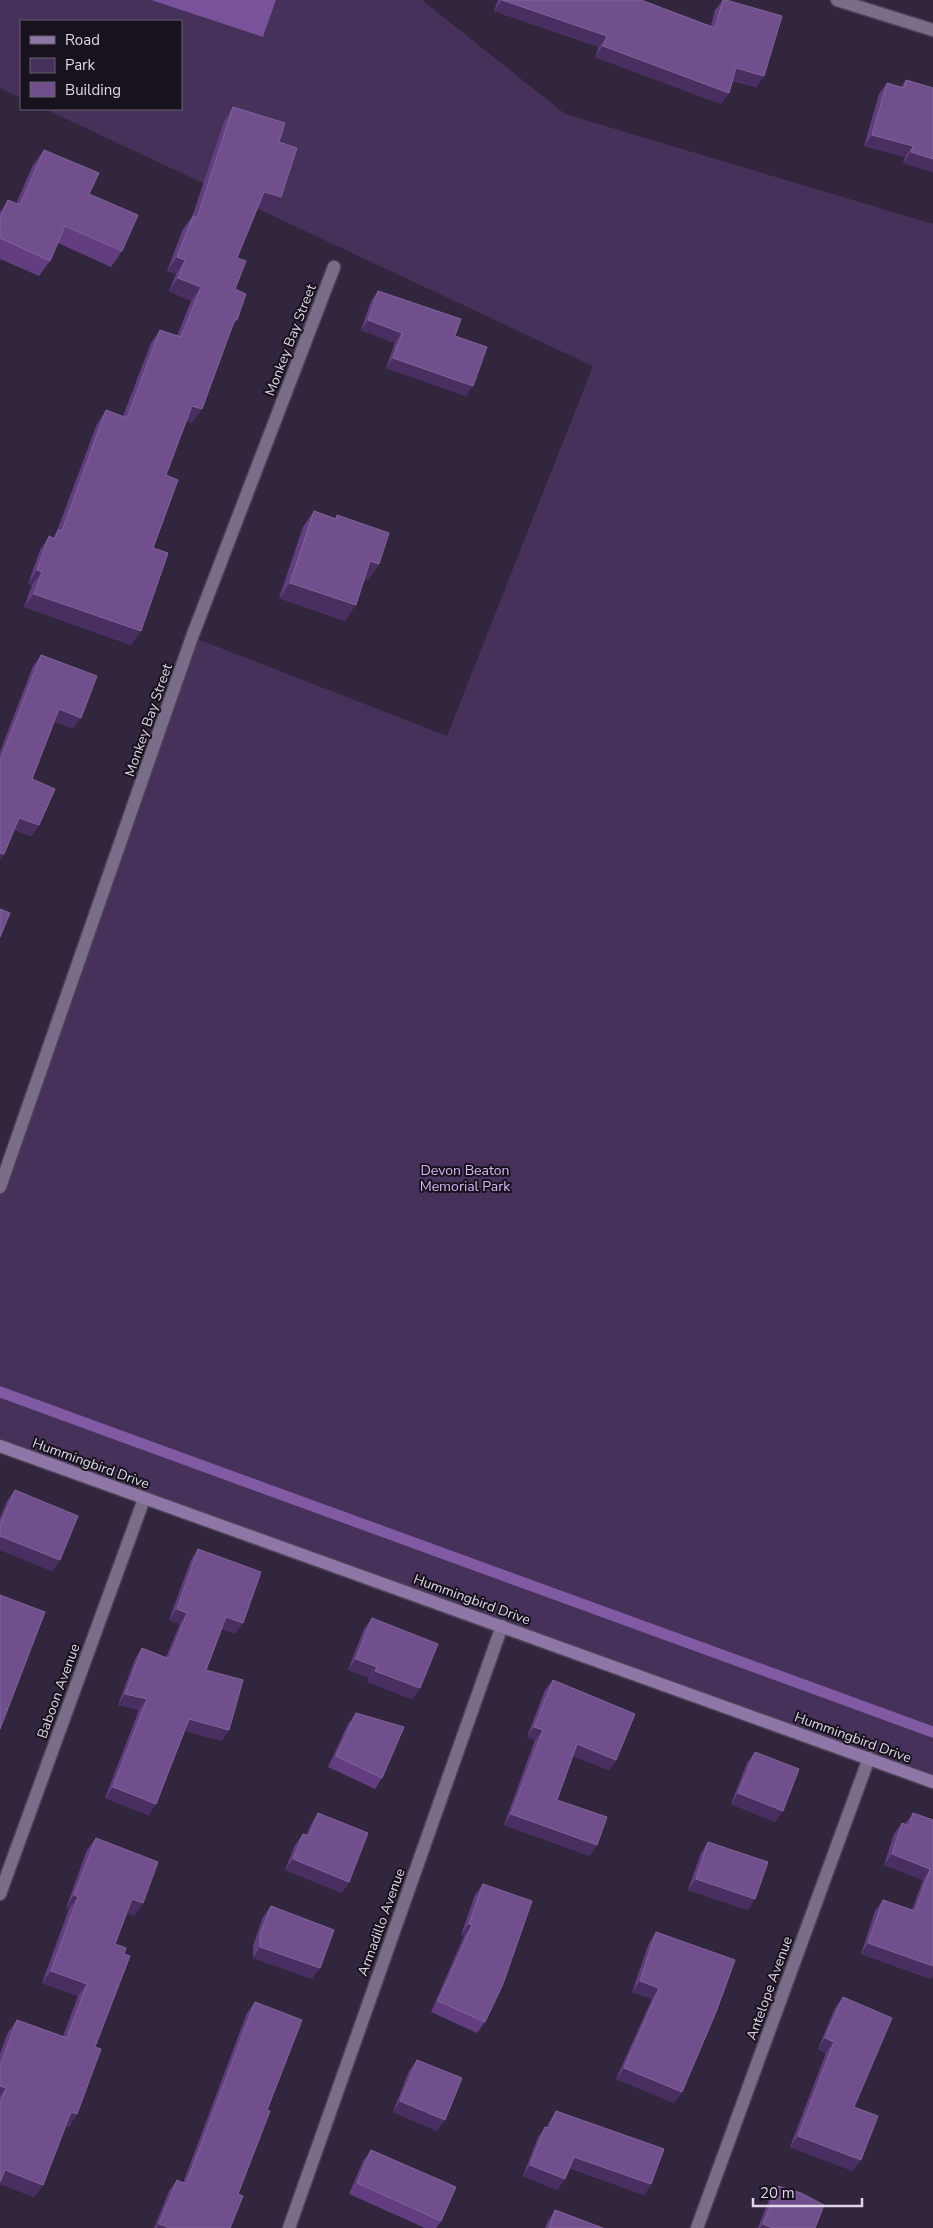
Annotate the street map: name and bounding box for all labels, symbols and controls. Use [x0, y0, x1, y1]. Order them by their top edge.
legend [20, 20, 182, 110]
text: Road [65, 30, 100, 50]
text: Park [65, 55, 95, 75]
text: Building [65, 80, 121, 100]
street label: Monkey Bay Street [260, 281, 321, 399]
street label: Monkey Bay Street [120, 661, 177, 779]
park label: Devon Beaton Memorial Park [420, 1161, 511, 1196]
street label: Hummingbird Drive [30, 1433, 152, 1493]
street label: Hummingbird Drive [411, 1569, 533, 1629]
street label: Baboon Avenue [32, 1641, 84, 1741]
street label: Hummingbird Drive [792, 1707, 914, 1767]
street label: Armadillo Avenue [353, 1866, 410, 1979]
street label: Antelope Avenue [742, 1934, 797, 2043]
scale bar [753, 2176, 862, 2208]
text: 20 m [760, 2183, 795, 2203]

